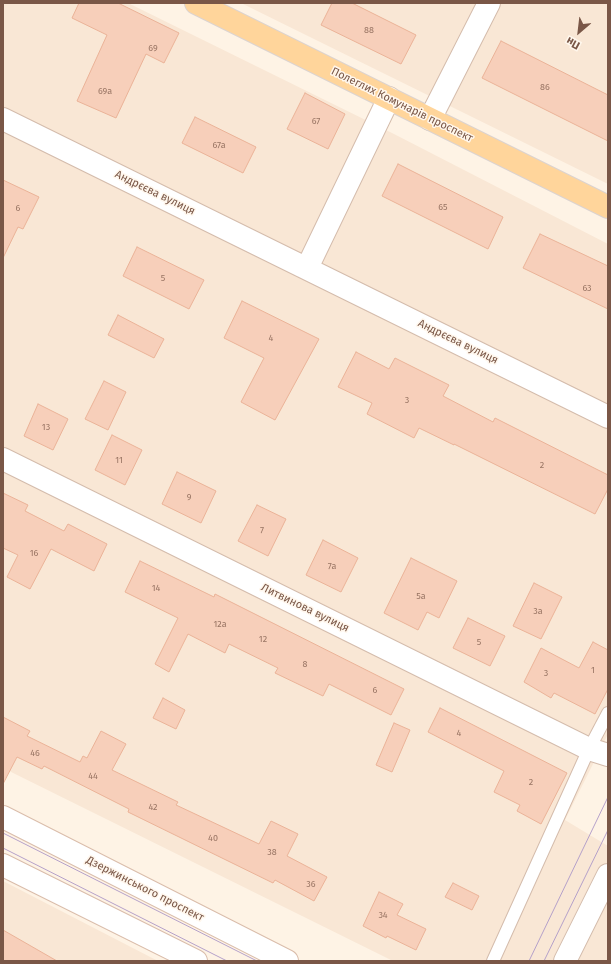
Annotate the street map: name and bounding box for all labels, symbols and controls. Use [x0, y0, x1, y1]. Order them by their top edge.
north arrow [559, 12, 599, 52]
house number: 88 [364, 25, 374, 35]
text: Пн [564, 34, 582, 52]
house number: 69 [148, 43, 158, 53]
street label: Полеглих Комунарів проспект [329, 65, 475, 145]
house number: 86 [540, 82, 550, 92]
house number: 69а [98, 86, 112, 96]
house number: 67 [312, 116, 320, 126]
house number: 67а [212, 140, 226, 150]
street label: Андрєєва вулиця [113, 168, 197, 218]
house number: 65 [438, 202, 448, 212]
house number: 6 [16, 203, 20, 213]
house number: 5 [161, 273, 165, 283]
house number: 63 [582, 283, 592, 293]
street label: Андрєєва вулиця [416, 317, 500, 367]
house number: 4 [269, 333, 273, 343]
house number: 3 [405, 395, 409, 405]
house number: 13 [42, 422, 50, 432]
house number: 11 [115, 455, 123, 465]
house number: 2 [540, 460, 544, 470]
house number: 9 [187, 492, 191, 502]
house number: 7 [260, 525, 264, 535]
house number: 16 [30, 548, 38, 558]
house number: 7а [328, 561, 336, 571]
street label: Литвинова вулиця [259, 581, 351, 635]
house number: 14 [152, 583, 160, 593]
house number: 5а [416, 591, 426, 601]
house number: 3а [533, 606, 543, 616]
house number: 12а [213, 619, 227, 629]
house number: 12 [259, 634, 267, 644]
house number: 5 [477, 637, 481, 647]
house number: 8 [303, 659, 307, 669]
house number: 1 [591, 665, 595, 675]
house number: 3 [544, 668, 548, 678]
house number: 6 [373, 685, 377, 695]
house number: 4 [457, 728, 461, 738]
house number: 46 [30, 748, 40, 758]
house number: 44 [88, 771, 98, 781]
house number: 2 [529, 777, 533, 787]
house number: 42 [148, 802, 158, 812]
house number: 40 [208, 833, 218, 843]
house number: 38 [267, 847, 277, 857]
street label: Дзержинського проспект [84, 854, 206, 924]
house number: 36 [306, 879, 316, 889]
house number: 34 [378, 910, 388, 920]

